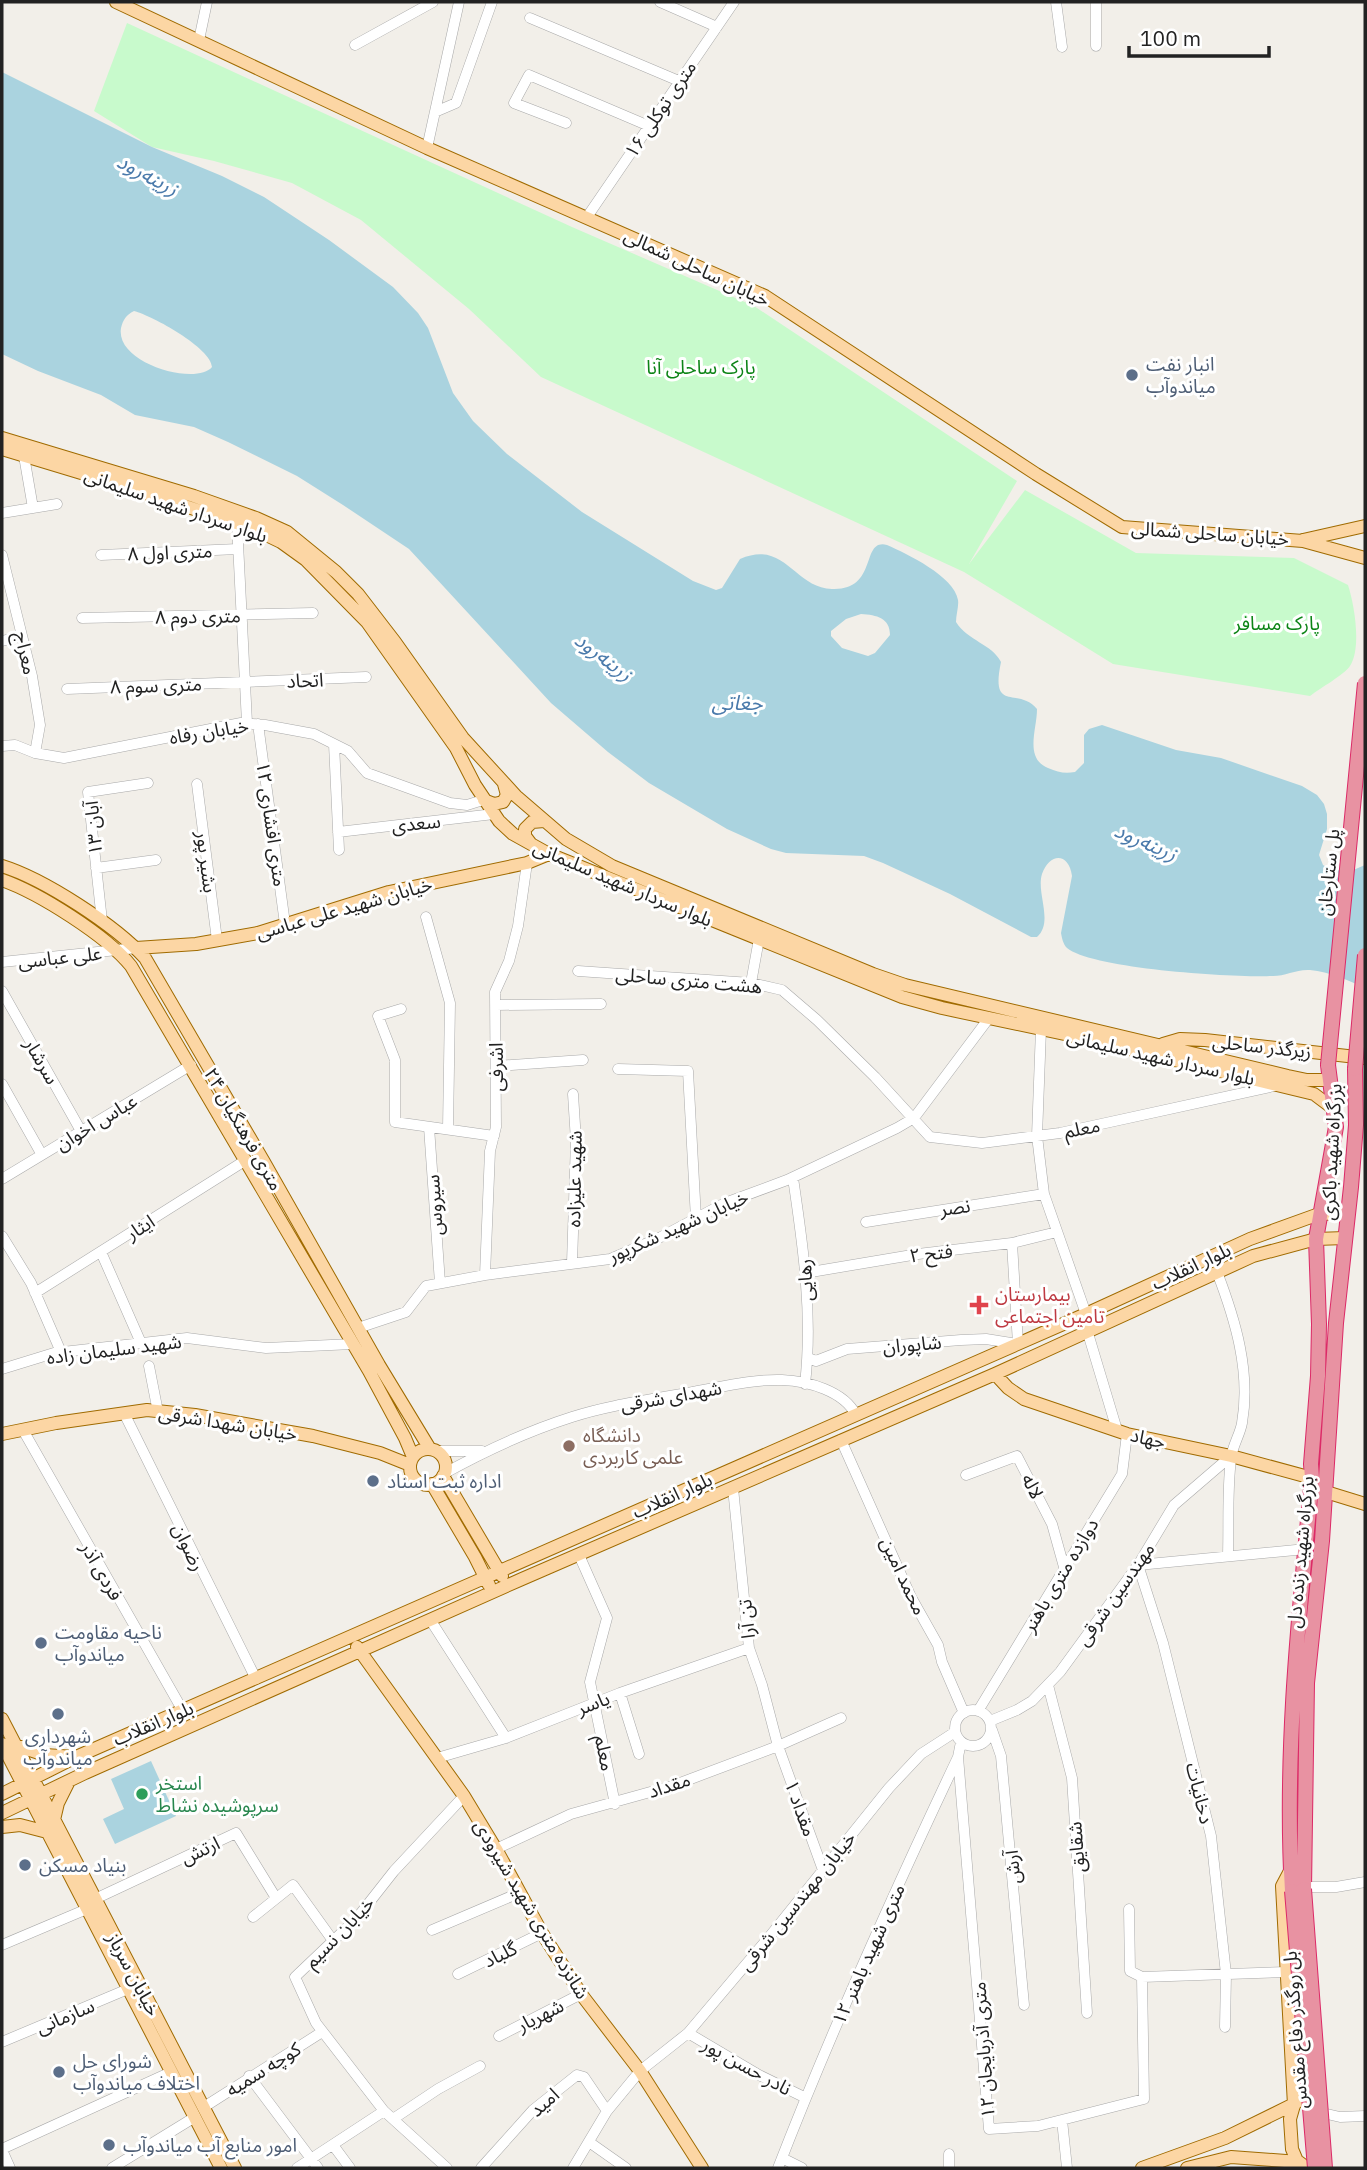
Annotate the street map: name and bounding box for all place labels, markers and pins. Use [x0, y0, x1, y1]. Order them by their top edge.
place label: انبار نفت میاندوآب [1146, 352, 1216, 398]
marker: انبار نفت میاندوآب [1124, 367, 1140, 383]
place label: بیمارستان تامین اجتماعی [995, 1282, 1104, 1328]
marker: بیمارستان تامین اجتماعی [969, 1295, 989, 1315]
place label: دانشگاه علمی کاربردی [583, 1423, 683, 1469]
marker: دانشگاه علمی کاربردی [561, 1438, 577, 1454]
place label: اداره ثبت اسناد [387, 1469, 501, 1493]
marker: اداره ثبت اسناد [365, 1473, 381, 1489]
place label: ناحیه مقاومت میاندوآب [55, 1620, 162, 1666]
marker: ناحیه مقاومت میاندوآب [33, 1635, 49, 1651]
marker: شهرداری میاندوآب [50, 1706, 66, 1722]
place label: شهرداری میاندوآب [23, 1724, 93, 1770]
place label: استخر سرپوشیده نشاط [155, 1771, 279, 1818]
marker: استخر سرپوشیده نشاط [134, 1786, 150, 1802]
place label: بنیاد مسکن [39, 1853, 126, 1877]
marker: بنیاد مسکن [17, 1857, 33, 1873]
place label: شورای حل اختلاف میاندوآب [73, 2049, 200, 2095]
marker: شورای حل اختلاف میاندوآب [51, 2064, 67, 2080]
place label: امور منابع آب میاندوآب [123, 2133, 297, 2160]
marker: امور منابع آب میاندوآب [101, 2137, 117, 2153]

